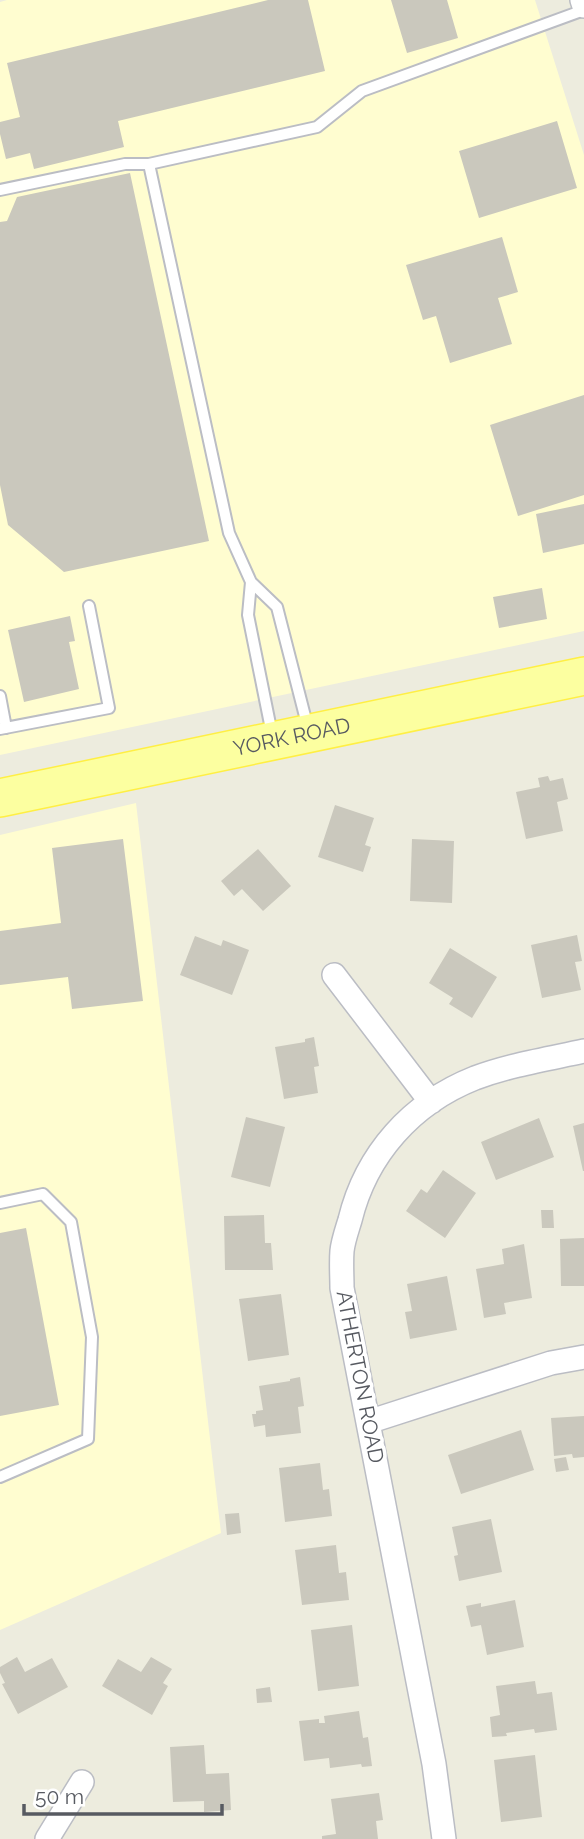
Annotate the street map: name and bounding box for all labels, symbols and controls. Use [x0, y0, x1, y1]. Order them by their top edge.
street label: YORK ROAD [231, 712, 352, 761]
street label: ATHERTON ROAD [332, 1289, 389, 1465]
scale bar [24, 1772, 222, 1816]
text: 50 m [35, 1784, 84, 1809]

